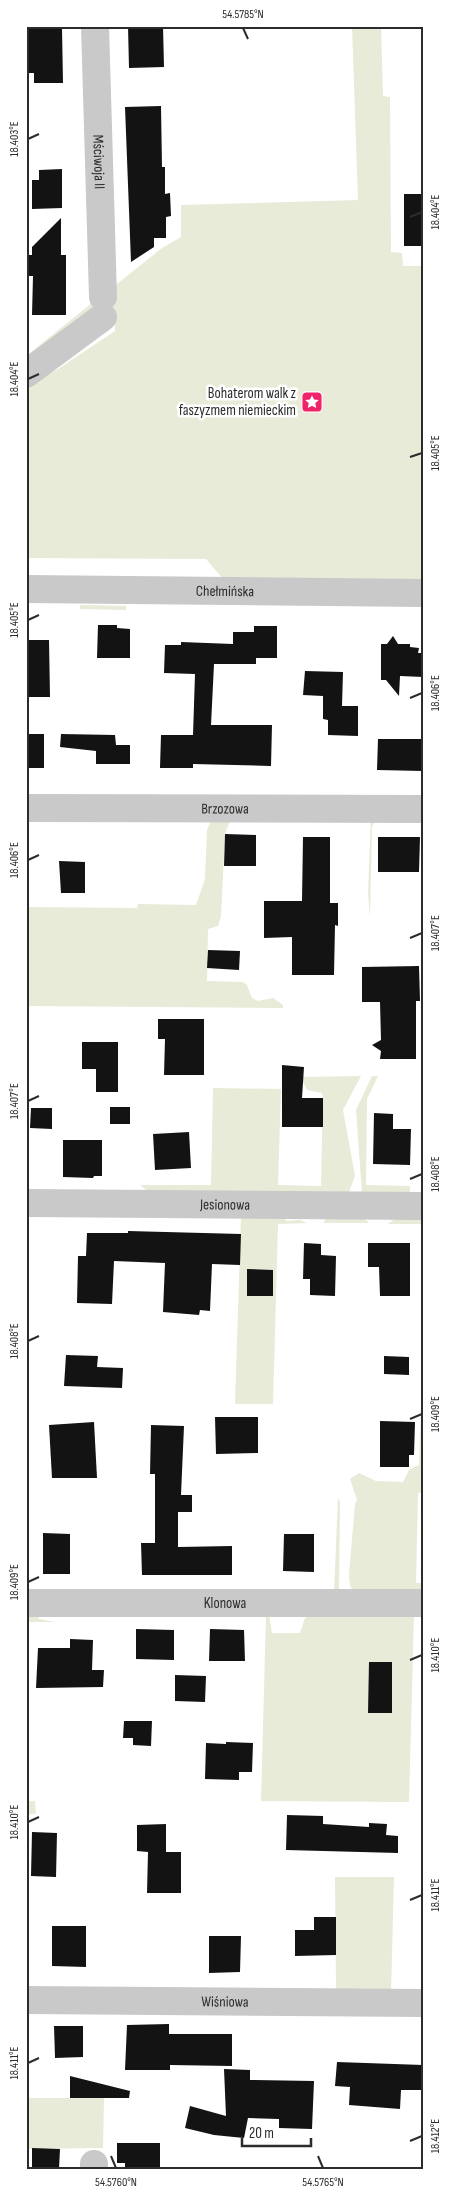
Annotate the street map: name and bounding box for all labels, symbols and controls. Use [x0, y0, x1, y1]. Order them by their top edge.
text: 54.5785°N [222, 7, 264, 22]
text: 18.403°E [7, 121, 22, 157]
street label: Mściwoja II [89, 134, 109, 190]
text: 18.404°E [428, 194, 443, 230]
text: 18.404°E [7, 361, 22, 397]
place label: Bohaterom walk z faszyzmem niemieckim [179, 384, 297, 420]
place icon: Bohaterom walk z faszyzmem niemieckim [300, 390, 324, 414]
text: 18.405°E [428, 435, 443, 471]
street label: Chełmińska [196, 581, 254, 601]
text: 18.405°E [7, 602, 22, 638]
text: 18.406°E [428, 675, 443, 711]
street label: Brzozowa [201, 799, 249, 818]
text: 18.406°E [7, 842, 22, 878]
text: 18.407°E [428, 915, 443, 951]
text: 18.407°E [7, 1083, 22, 1119]
text: 18.408°E [428, 1156, 443, 1192]
street label: Jesionowa [199, 1195, 250, 1214]
text: 18.408°E [7, 1323, 22, 1359]
text: 18.409°E [428, 1396, 443, 1432]
text: 18.409°E [7, 1564, 22, 1600]
street label: Klonowa [204, 1594, 246, 1613]
text: 18.410°E [428, 1638, 443, 1672]
text: 18.410°E [7, 1805, 22, 1839]
text: 18.411°E [428, 1878, 443, 1912]
street label: Wiśniowa [201, 1992, 249, 2011]
text: 18.411°E [7, 2046, 22, 2080]
scale bar [242, 2115, 310, 2147]
text: 18.412°E [428, 2119, 443, 2153]
text: 20 m [249, 2124, 274, 2143]
text: 54.5760°N [95, 2175, 137, 2190]
text: 54.5765°N [302, 2175, 344, 2190]

